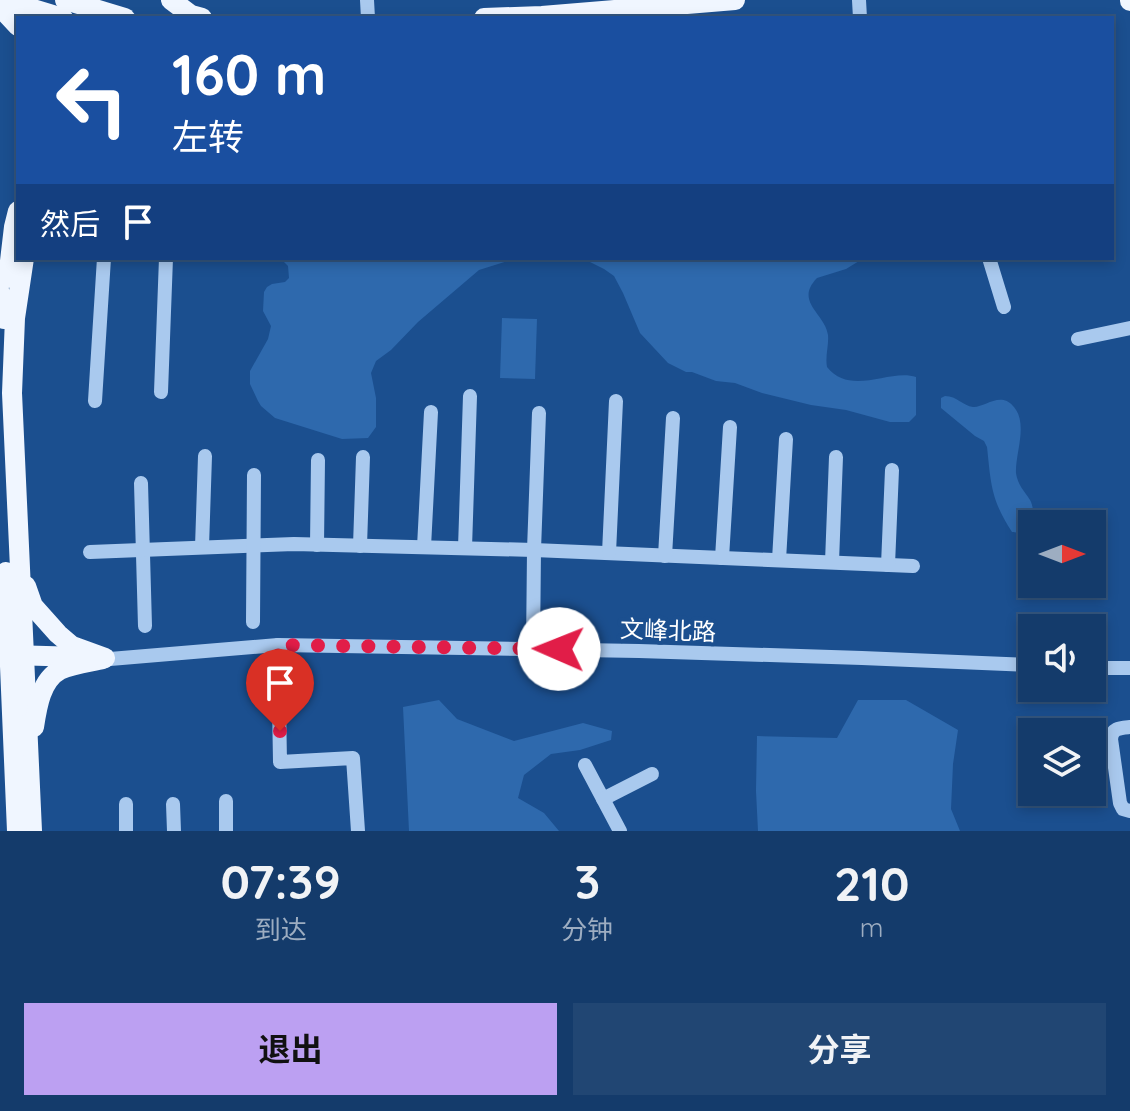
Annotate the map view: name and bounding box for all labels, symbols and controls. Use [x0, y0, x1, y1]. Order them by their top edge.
text: 160 m [172, 39, 326, 109]
icon: left [40, 48, 144, 152]
text: 左转 [172, 114, 244, 159]
icon: arrive [116, 200, 160, 244]
text: 然后 [40, 205, 100, 243]
north arrow [1018, 510, 1106, 598]
map controls [1018, 510, 1106, 806]
position arrow [517, 607, 601, 691]
street label: 文峰北路 [620, 613, 716, 647]
button: sound [1018, 614, 1106, 702]
pin [246, 649, 314, 731]
icon: arrive [258, 661, 302, 705]
button: layers [1018, 718, 1106, 806]
text: 07:39 [221, 851, 341, 911]
text: 3 [574, 851, 600, 911]
text: 210 [834, 853, 909, 913]
text: m [860, 911, 884, 944]
text: 到达 [255, 913, 307, 946]
text: 分钟 [561, 913, 613, 946]
button: 退出 [24, 1003, 557, 1095]
button: 分享 [573, 1003, 1106, 1095]

